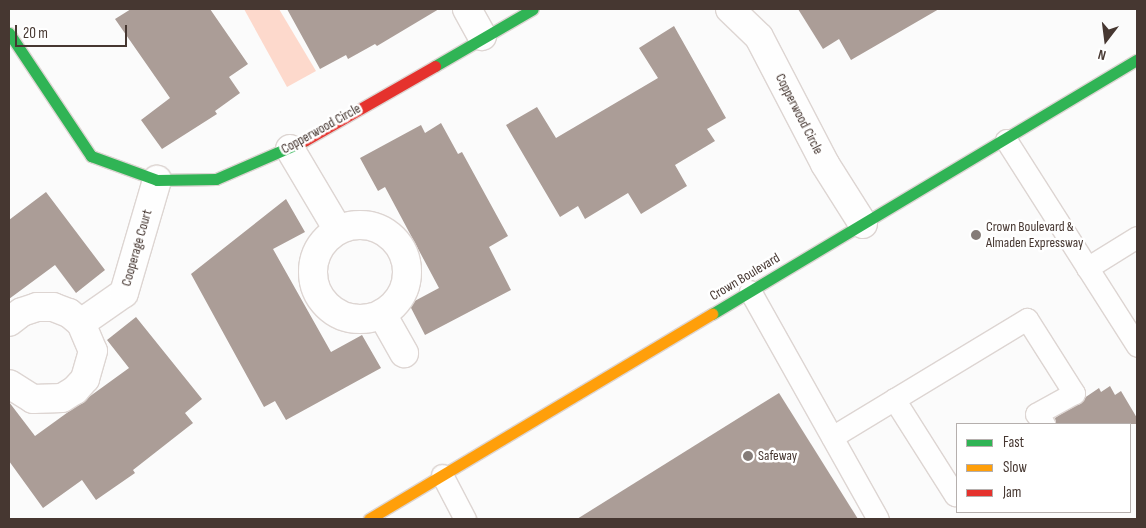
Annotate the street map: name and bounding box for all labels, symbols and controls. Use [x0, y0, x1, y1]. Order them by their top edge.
scale bar [18, 15, 130, 47]
north arrow [1081, 15, 1131, 65]
text: 20 m [23, 24, 48, 43]
text: N [1096, 46, 1108, 64]
street label: Copperwood Circle [771, 71, 827, 157]
street label: Copperwood Circle [278, 100, 364, 158]
street label: Cooperage Court [118, 208, 156, 288]
place label: Crown Boulevard & Almaden Expressway [986, 219, 1083, 252]
marker: Crown Boulevard & Almaden Expressway [970, 229, 982, 241]
street label: Crown Boulevard [707, 250, 783, 304]
legend [956, 423, 1131, 513]
text: Fast [1003, 433, 1024, 452]
place label: Safeway [758, 448, 797, 464]
marker: Safeway [742, 450, 754, 462]
text: Slow [1003, 458, 1027, 477]
text: Jam [1003, 483, 1021, 502]

